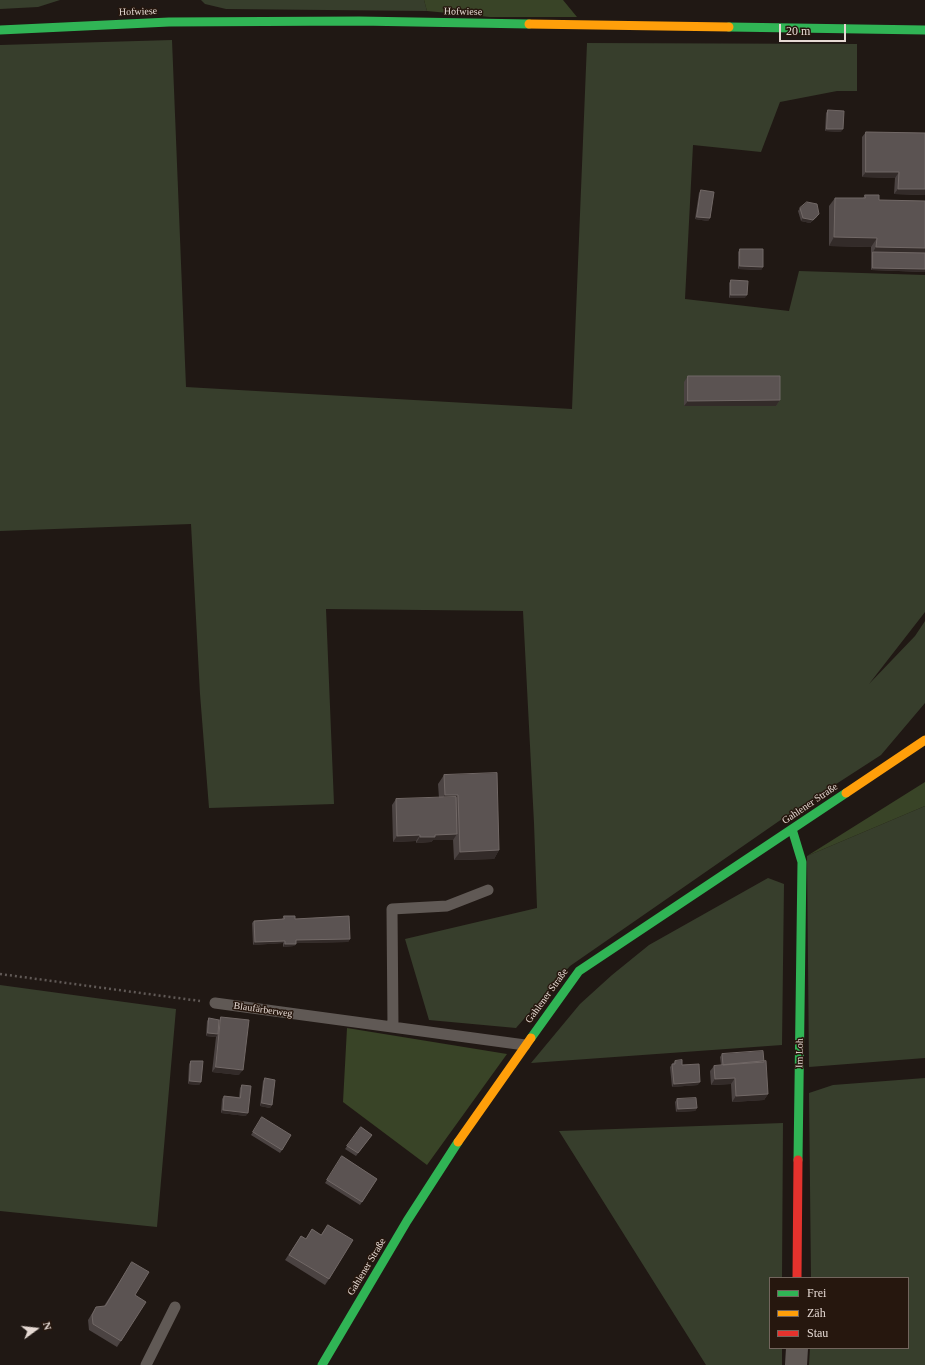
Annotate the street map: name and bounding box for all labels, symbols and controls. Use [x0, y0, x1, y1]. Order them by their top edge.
street label: Hofwiese [119, 5, 157, 19]
street label: Hofwiese [444, 6, 482, 18]
scale bar [781, 16, 848, 42]
text: 20 m [786, 24, 810, 38]
street label: Gahlener Straße [780, 781, 840, 827]
street label: Gahlener Straße [523, 966, 571, 1026]
street label: Blaufärberweg [233, 1000, 293, 1020]
street label: Im Loh [794, 1038, 806, 1068]
street label: Gahlener Straße [345, 1236, 389, 1298]
legend [769, 1277, 909, 1349]
text: Frei [807, 1286, 826, 1300]
text: Zäh [807, 1306, 826, 1320]
north arrow [16, 1309, 56, 1349]
text: N [41, 1320, 54, 1331]
text: Stau [807, 1326, 828, 1340]

